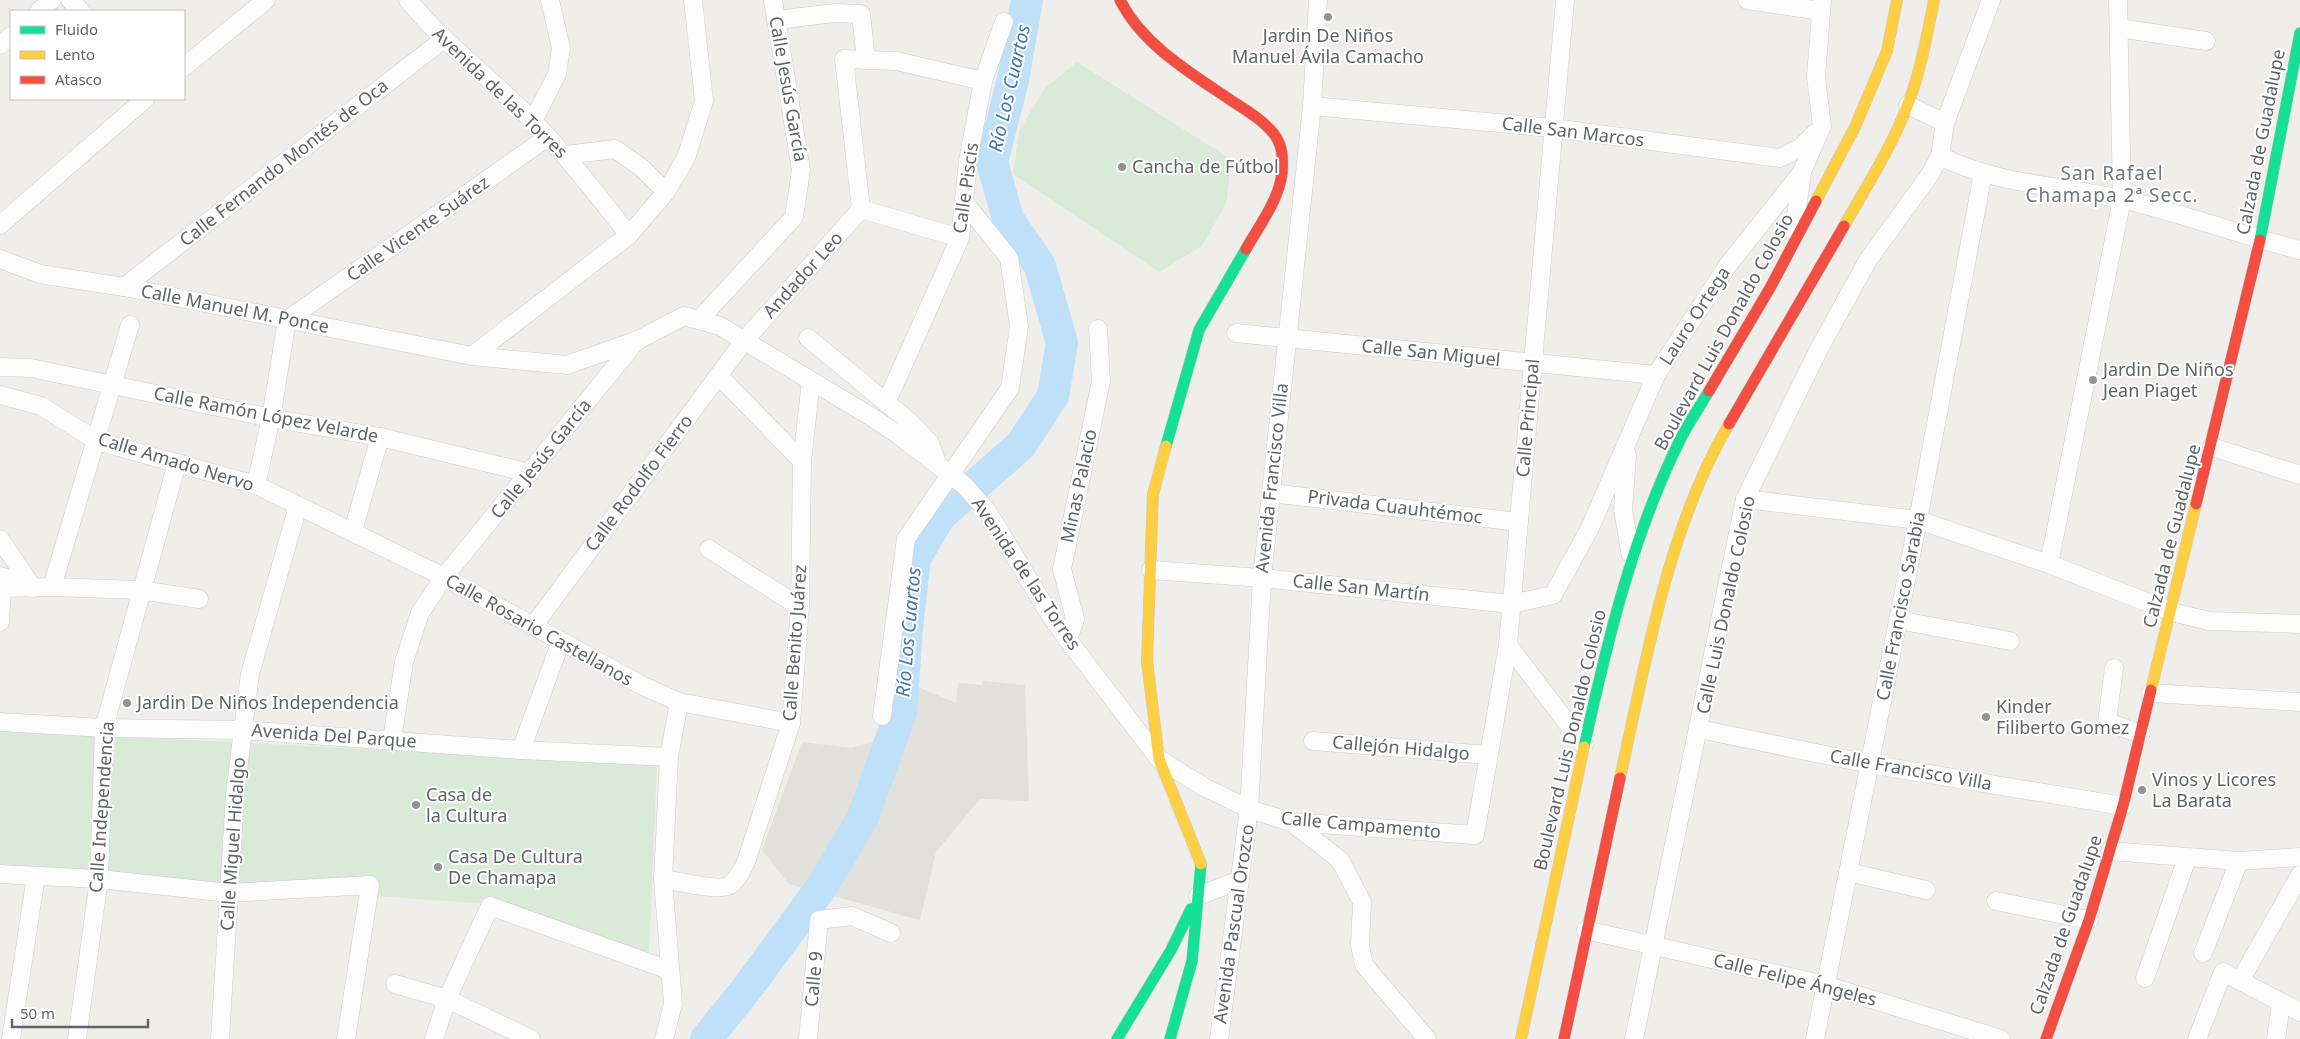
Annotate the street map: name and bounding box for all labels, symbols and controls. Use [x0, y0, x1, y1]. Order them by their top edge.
legend [10, 10, 185, 100]
marker: Jardin De Niños Manuel Ávila Camacho [1322, 11, 1334, 23]
street label: Calle Jesús García [764, 14, 814, 163]
text: Fluido [55, 19, 98, 39]
street label: Avenida de las Torres [428, 21, 574, 163]
water label: Río Los Cuartos [982, 22, 1036, 154]
place label: Jardin De Niños Manuel Ávila Camacho [1232, 23, 1424, 68]
text: Lento [55, 44, 95, 64]
street label: Calzada de Guadalupe [2230, 47, 2290, 237]
text: Atasco [55, 69, 102, 89]
street label: Calle Fernando Montés de Oca [174, 73, 393, 251]
street label: Calle San Marcos [1501, 110, 1646, 152]
street label: Calle Piscis [947, 141, 983, 235]
place label: Cancha de Fútbol [1132, 154, 1279, 178]
district label: San Rafael Chamapa 2ª Secc. [2025, 160, 2199, 208]
marker: Cancha de Fútbol [1116, 161, 1128, 173]
street label: Calle Vicente Suárez [341, 170, 493, 286]
street label: Boulevard Luis Donaldo Colosio [1648, 209, 1798, 454]
street label: Andador Leo [757, 226, 847, 323]
street label: Lauro Ortega [1653, 262, 1735, 369]
street label: Calle Manuel M. Ponce [139, 278, 331, 338]
street label: Calle San Miguel [1361, 333, 1502, 371]
place label: Jardin De Niños Jean Piaget [2101, 357, 2234, 402]
street label: Calle Principal [1510, 358, 1544, 478]
marker: Jardin De Niños Jean Piaget [2087, 374, 2099, 386]
street label: Calle Ramón López Velarde [152, 380, 381, 448]
street label: Avenida Francisco Villa [1249, 382, 1293, 574]
street label: Calle Jesús García [485, 394, 596, 523]
street label: Calle Rodolfo Fierro [579, 409, 698, 556]
street label: Calle Amado Nervo [95, 426, 257, 496]
street label: Minas Palacio [1054, 427, 1102, 545]
street label: Calzada de Guadalupe [2137, 441, 2206, 630]
street label: Privada Cuauhtémoc [1306, 483, 1484, 529]
street label: Avenida de las Torres [967, 492, 1087, 654]
street label: Calle Luis Donaldo Colosio [1690, 493, 1760, 716]
street label: Calle Francisco Sarabia [1870, 509, 1930, 702]
street label: Calle Benito Juárez [777, 564, 811, 722]
water label: Río Los Cuartos [889, 566, 927, 698]
street label: Calle Rosario Castellanos [441, 568, 637, 691]
street label: Calle San Martín [1291, 568, 1431, 606]
street label: Boulevard Luis Donaldo Colosio [1527, 607, 1611, 873]
place label: Jardin De Niños Independencia [135, 690, 399, 714]
place label: Kinder Filiberto Gomez [1996, 694, 2129, 739]
marker: Jardin De Niños Independencia [121, 697, 133, 709]
marker: Kinder Filiberto Gomez [1980, 711, 1992, 723]
street label: Avenida Del Parque [251, 717, 417, 753]
street label: Calle Independencia [83, 720, 119, 894]
street label: Callejón Hidalgo [1331, 729, 1471, 765]
street label: Calle Francisco Villa [1828, 743, 1994, 795]
street label: Calle Miguel Hidalgo [214, 756, 250, 932]
place label: Vinos y Licores La Barata [2152, 767, 2276, 812]
place label: Casa de la Cultura [426, 782, 507, 827]
marker: Vinos y Licores La Barata [2136, 784, 2148, 796]
marker: Casa de la Cultura [410, 799, 422, 811]
street label: Calle Campamento [1280, 805, 1442, 843]
street label: Avenida Pascual Orozco [1207, 823, 1259, 1025]
street label: Calzada de Guadalupe [2023, 831, 2107, 1018]
place label: Casa De Cultura De Chamapa [448, 844, 583, 889]
marker: Casa De Cultura De Chamapa [432, 861, 444, 873]
street label: Calle Felipe Ángeles [1711, 947, 1879, 1011]
street label: Calle 9 [799, 950, 827, 1008]
scale bar [12, 996, 149, 1028]
text: 50 m [20, 1003, 55, 1023]

